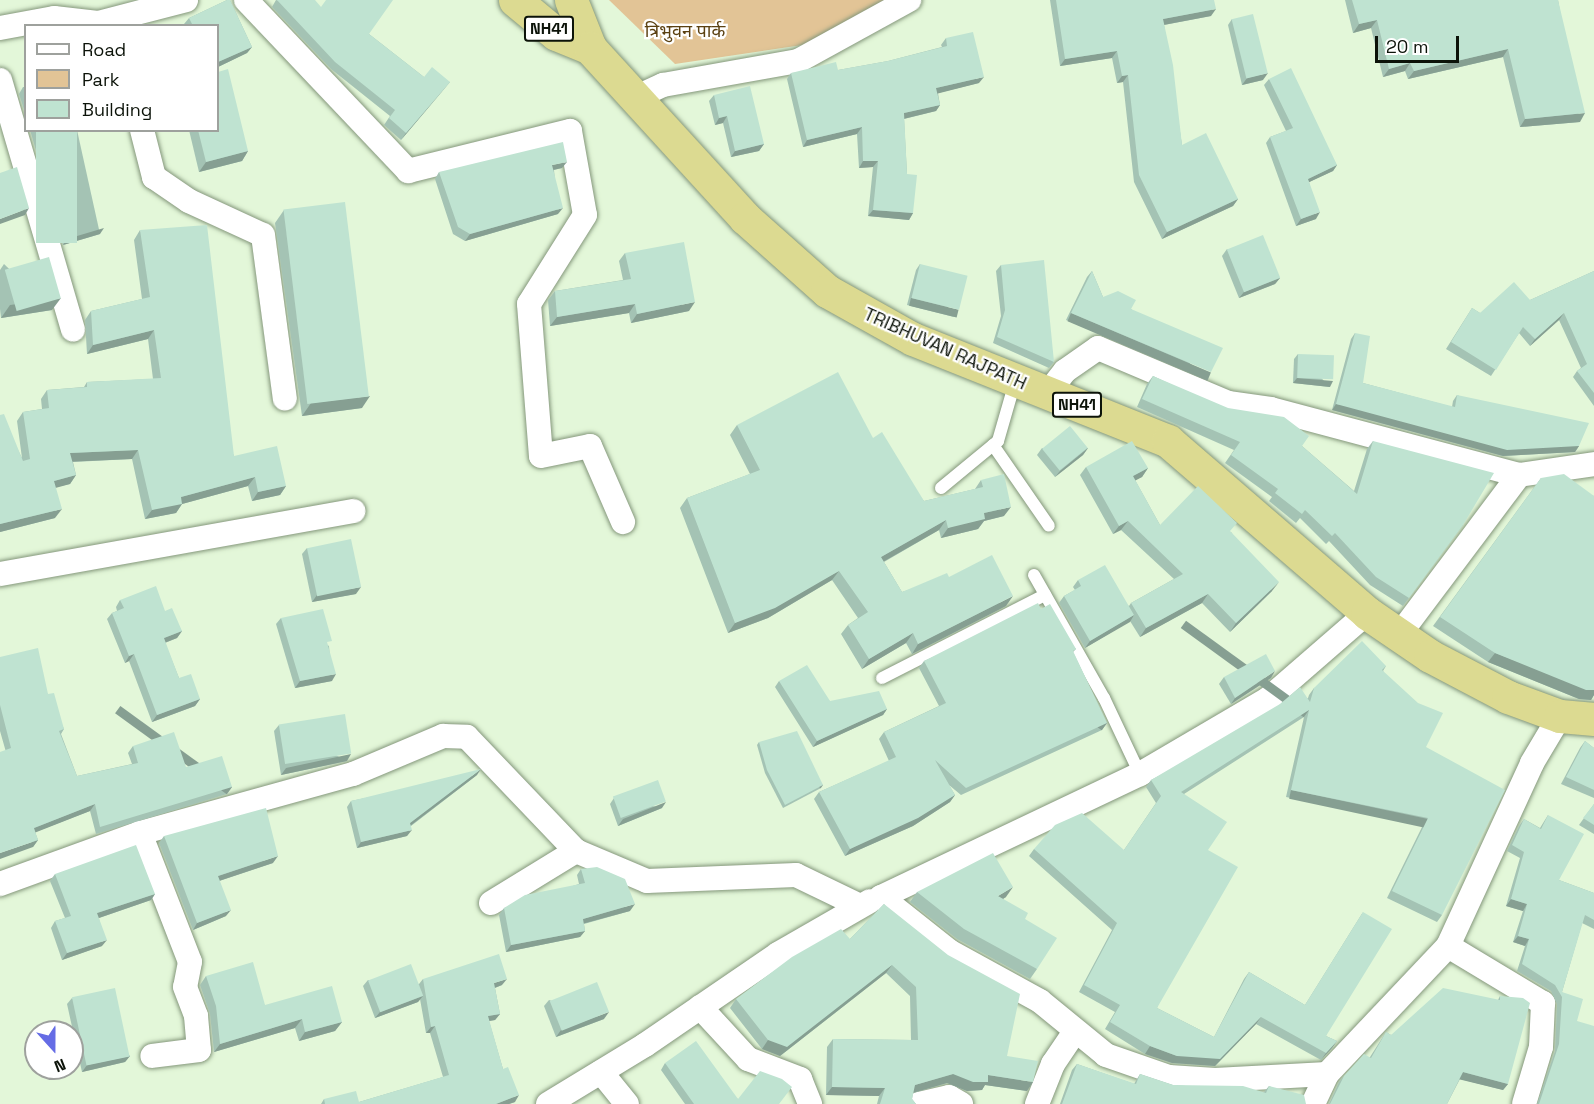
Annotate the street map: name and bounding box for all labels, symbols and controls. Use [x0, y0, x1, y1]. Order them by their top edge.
road number: NH41 [524, 16, 574, 42]
park label: त्रिभुवन पार्क [645, 20, 725, 42]
legend [24, 24, 219, 132]
scale bar [1378, 24, 1462, 62]
text: 20 m [1386, 35, 1429, 58]
text: Road [82, 38, 126, 61]
text: Park [82, 68, 119, 91]
text: Building [82, 98, 152, 121]
street label: TRIBHUVAN RAJPATH [860, 303, 1030, 395]
road number: NH41 [1052, 392, 1102, 418]
north arrow [24, 1020, 84, 1080]
text: N [51, 1054, 69, 1077]

